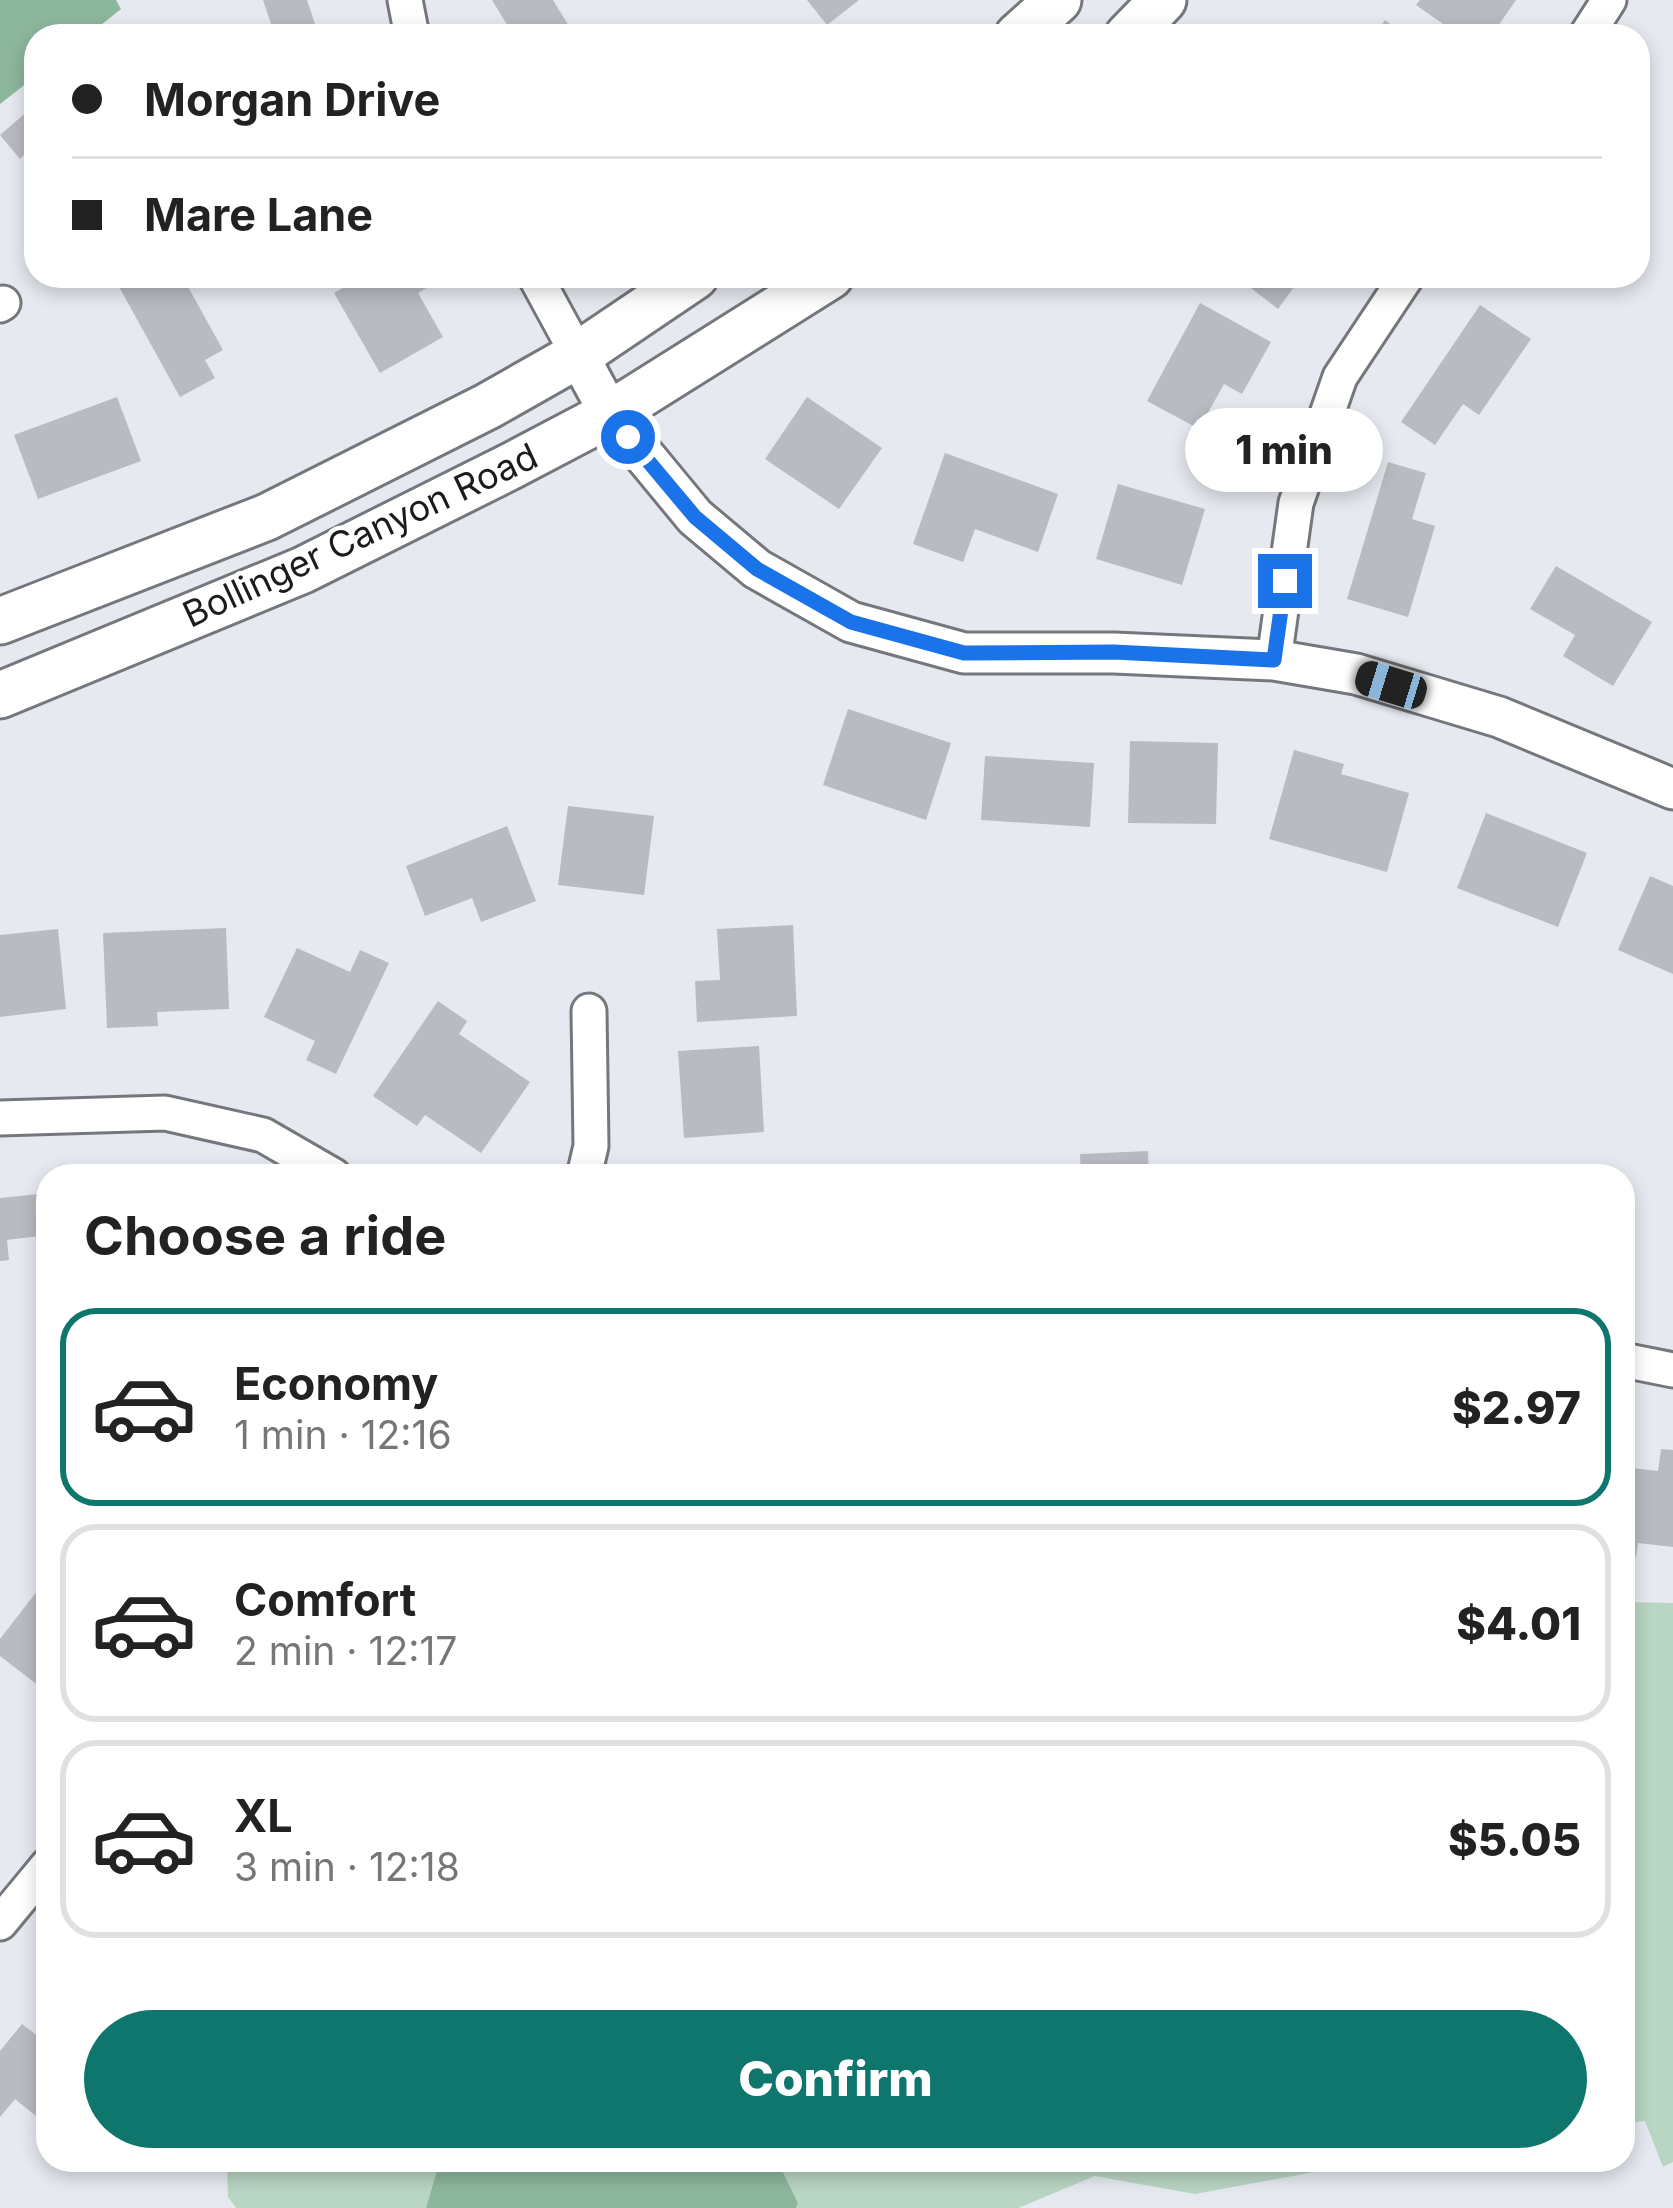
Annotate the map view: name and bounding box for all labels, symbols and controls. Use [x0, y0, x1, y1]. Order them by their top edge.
text: Morgan Drive [144, 72, 440, 127]
text: Mare Lane [144, 187, 373, 242]
callout: 1 min [1186, 407, 1384, 491]
route start [601, 410, 655, 464]
text: 1 min [1235, 426, 1333, 473]
street label: Bollinger Canyon Road [176, 434, 544, 636]
route end [1258, 554, 1312, 608]
car [1351, 657, 1431, 713]
text: Choose a ride [84, 1203, 446, 1268]
icon: car [90, 1353, 198, 1461]
text: Economy [234, 1356, 438, 1411]
text: $2.97 [1452, 1380, 1581, 1435]
text: 1 min · 12:16 [234, 1411, 452, 1458]
icon: car [90, 1569, 198, 1677]
text: Comfort [234, 1572, 416, 1627]
text: $4.01 [1456, 1596, 1581, 1651]
text: 2 min · 12:17 [234, 1627, 457, 1674]
icon: car [90, 1785, 198, 1893]
text: XL [234, 1788, 293, 1843]
text: $5.05 [1448, 1812, 1581, 1867]
text: 3 min · 12:18 [234, 1843, 460, 1890]
button: Confirm [84, 2010, 1587, 2148]

